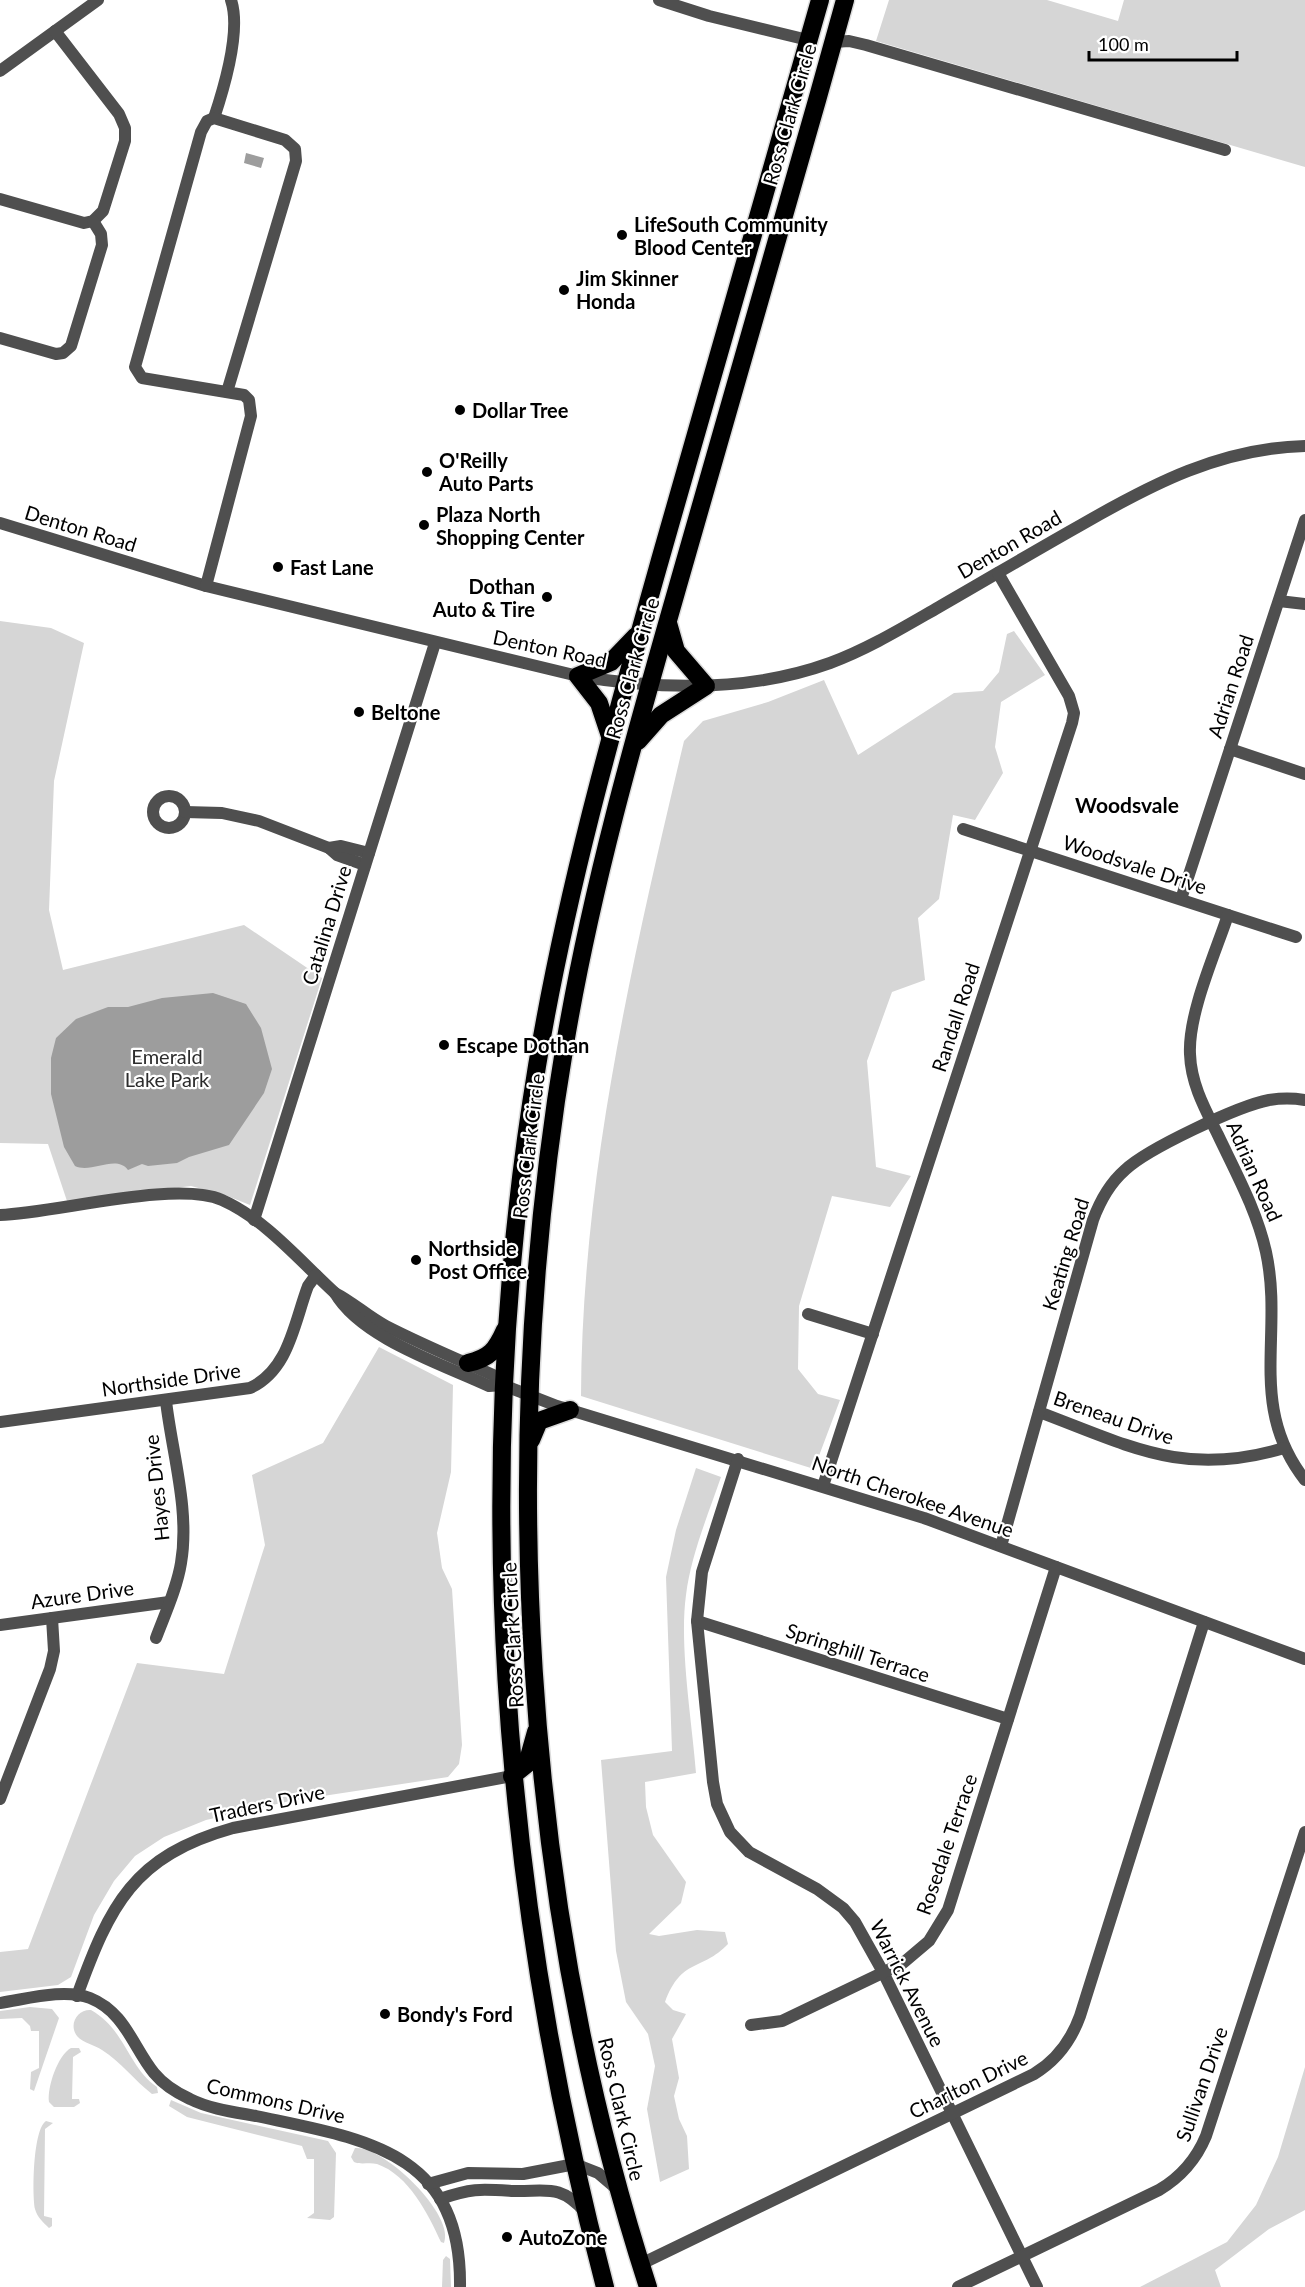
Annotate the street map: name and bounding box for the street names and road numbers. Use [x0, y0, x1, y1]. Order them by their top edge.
street label: Ross Clark Circle [757, 40, 821, 188]
street label: Denton Road [22, 500, 140, 556]
street label: Denton Road [953, 505, 1065, 583]
street label: Ross Clark Circle [600, 594, 664, 742]
street label: Denton Road [491, 624, 609, 672]
street label: Adrian Road [1202, 631, 1258, 741]
street label: Woodsvale Drive [1060, 829, 1210, 899]
street label: Catalina Drive [296, 862, 356, 988]
street label: Randall Road [926, 959, 984, 1075]
street label: Ross Clark Circle [507, 1072, 549, 1220]
street label: Adrian Road [1222, 1117, 1288, 1225]
street label: Keating Road [1037, 1195, 1093, 1313]
street label: Northside Drive [100, 1357, 242, 1401]
street label: Breneau Drive [1051, 1385, 1177, 1449]
street label: Hayes Drive [138, 1434, 174, 1542]
street label: North Cherokee Avenue [809, 1450, 1017, 1542]
street label: Ross Clark Circle [496, 1561, 528, 1709]
street label: Azure Drive [29, 1575, 135, 1613]
street label: Springhill Terrace [783, 1617, 933, 1687]
street label: Rosedale Terrace [911, 1770, 981, 1918]
street label: Traders Drive [207, 1779, 327, 1827]
street label: Warrick Avenue [866, 1916, 950, 2050]
street label: Sullivan Drive [1170, 2023, 1232, 2145]
street label: Ross Clark Circle [594, 2035, 650, 2183]
street label: Charlton Drive [905, 2045, 1031, 2123]
street label: Commons Drive [204, 2072, 348, 2128]

